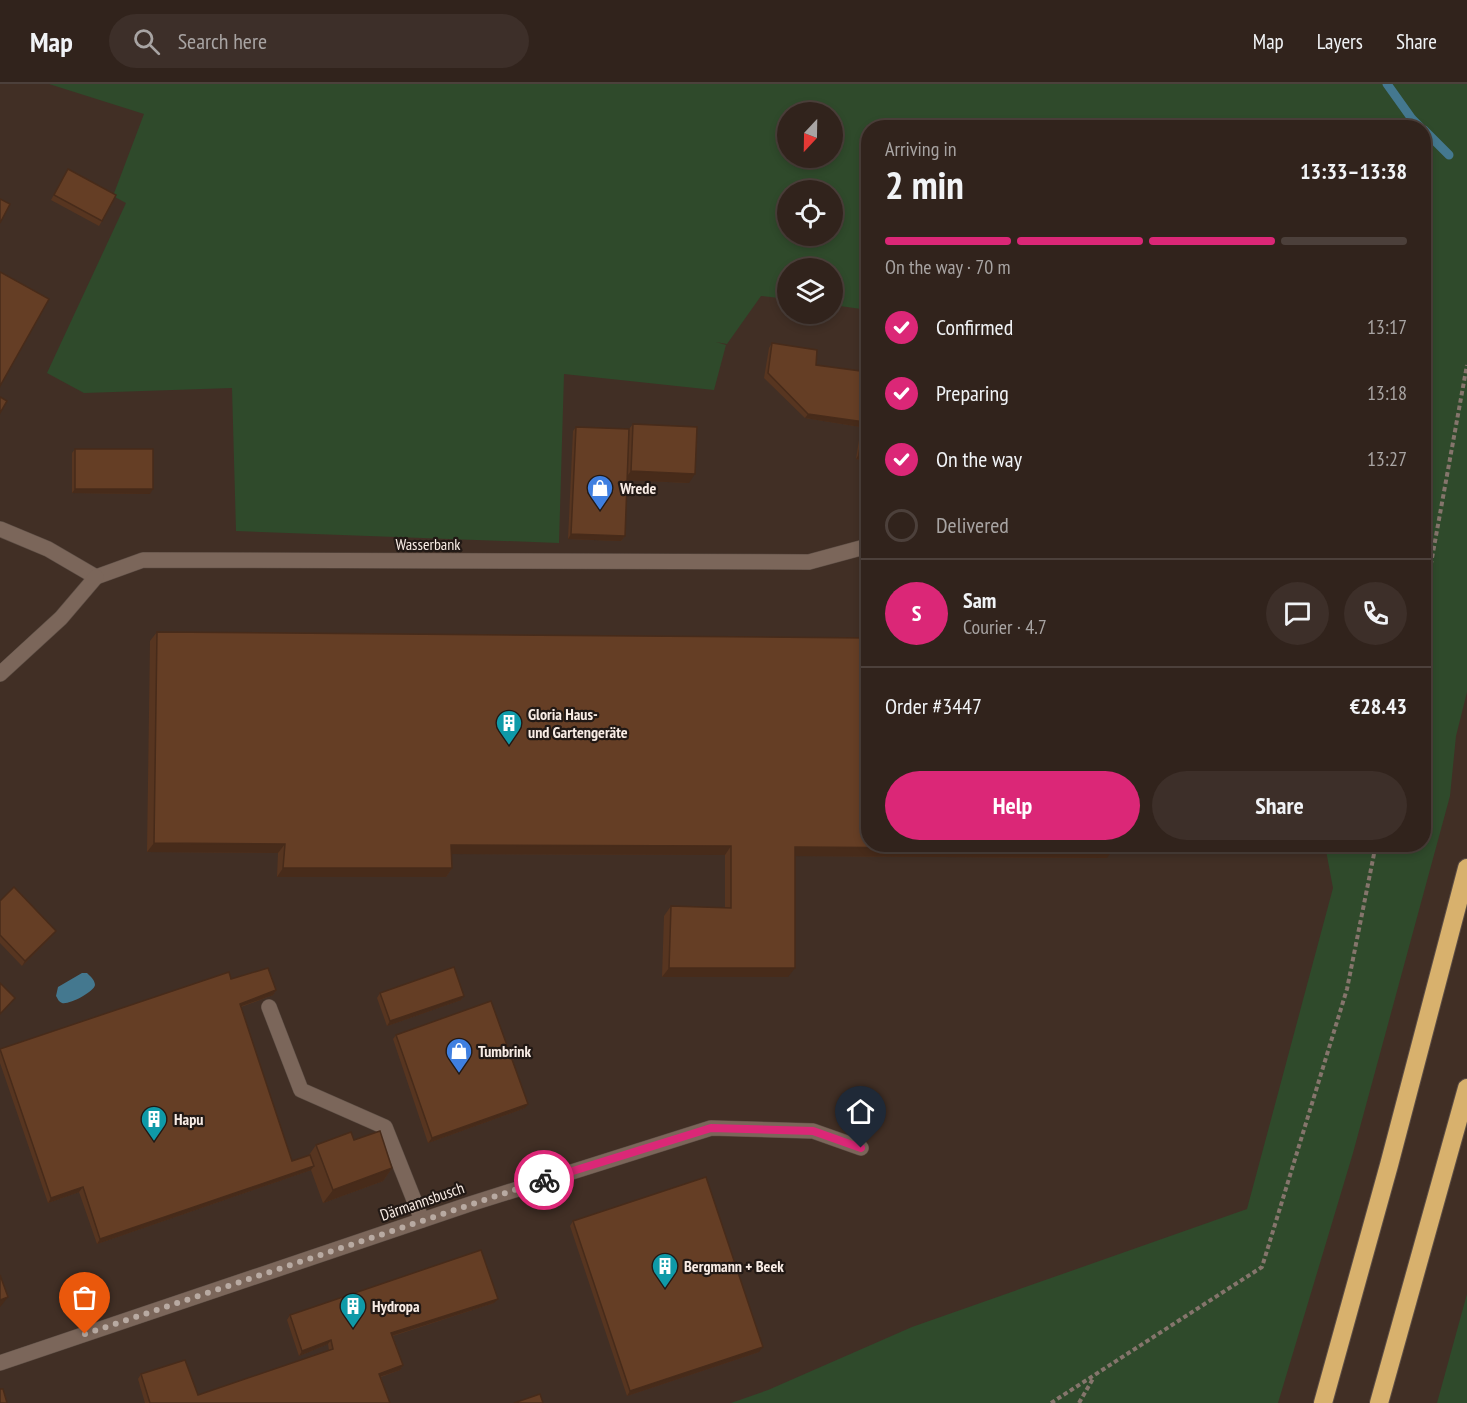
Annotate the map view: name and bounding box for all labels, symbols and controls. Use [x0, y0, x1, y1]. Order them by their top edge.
search box [109, 14, 529, 68]
text: Map [30, 23, 73, 60]
icon: search [130, 25, 163, 58]
text: Search here [178, 27, 267, 55]
text: Map [1253, 28, 1284, 55]
text: Layers [1317, 28, 1363, 55]
text: Share [1396, 28, 1437, 55]
north arrow [777, 102, 843, 168]
map controls [777, 102, 843, 324]
text: Arriving in [885, 136, 957, 162]
text: 13:33–13:38 [1300, 157, 1407, 185]
text: 2 min [885, 159, 964, 210]
button: locate [777, 180, 843, 246]
text: On the way · 70 m [885, 254, 1011, 280]
button: layers [777, 258, 843, 324]
icon: check [885, 311, 918, 344]
text: Confirmed [936, 313, 1013, 341]
text: 13:17 [1367, 314, 1407, 340]
icon: check [885, 377, 918, 410]
text: Preparing [936, 379, 1009, 407]
text: 13:18 [1367, 380, 1407, 406]
icon: check [885, 443, 918, 476]
text: On the way [936, 445, 1022, 473]
text: 13:27 [1367, 446, 1407, 472]
shop icon: Wrede [585, 473, 615, 511]
place label: Wrede [619, 478, 656, 498]
text: Delivered [936, 511, 1009, 539]
street label: Wasserbank [396, 534, 461, 554]
button: chat [1266, 582, 1329, 645]
button: phone [1344, 582, 1407, 645]
text: Sam [963, 586, 996, 614]
text: S [912, 599, 921, 627]
text: Courier · 4.7 [963, 614, 1047, 640]
text: Order #3447 [885, 692, 982, 720]
text: €28.43 [1350, 692, 1407, 720]
place label: Gloria Haus- und Gartengeräte [528, 704, 628, 742]
building icon: Gloria Haus- und Gartengeräte [494, 708, 524, 746]
button: Help [885, 771, 1140, 840]
button: Share [1152, 771, 1407, 840]
shop icon: Tumbrink [444, 1036, 474, 1074]
place label: Tumbrink [478, 1041, 532, 1061]
pin [835, 1086, 886, 1148]
icon: home [844, 1095, 877, 1128]
building icon: Hapu [139, 1104, 169, 1142]
place label: Hapu [174, 1109, 203, 1129]
courier [514, 1150, 574, 1210]
icon: bike [528, 1164, 561, 1197]
street label: Därmannsbusch [377, 1177, 467, 1225]
building icon: Bergmann + Beek [650, 1251, 680, 1289]
place label: Bergmann + Beek [684, 1256, 784, 1276]
pin [59, 1272, 110, 1334]
icon: bag [68, 1281, 101, 1314]
building icon: Hydropa [338, 1291, 368, 1329]
place label: Hydropa [372, 1296, 420, 1316]

